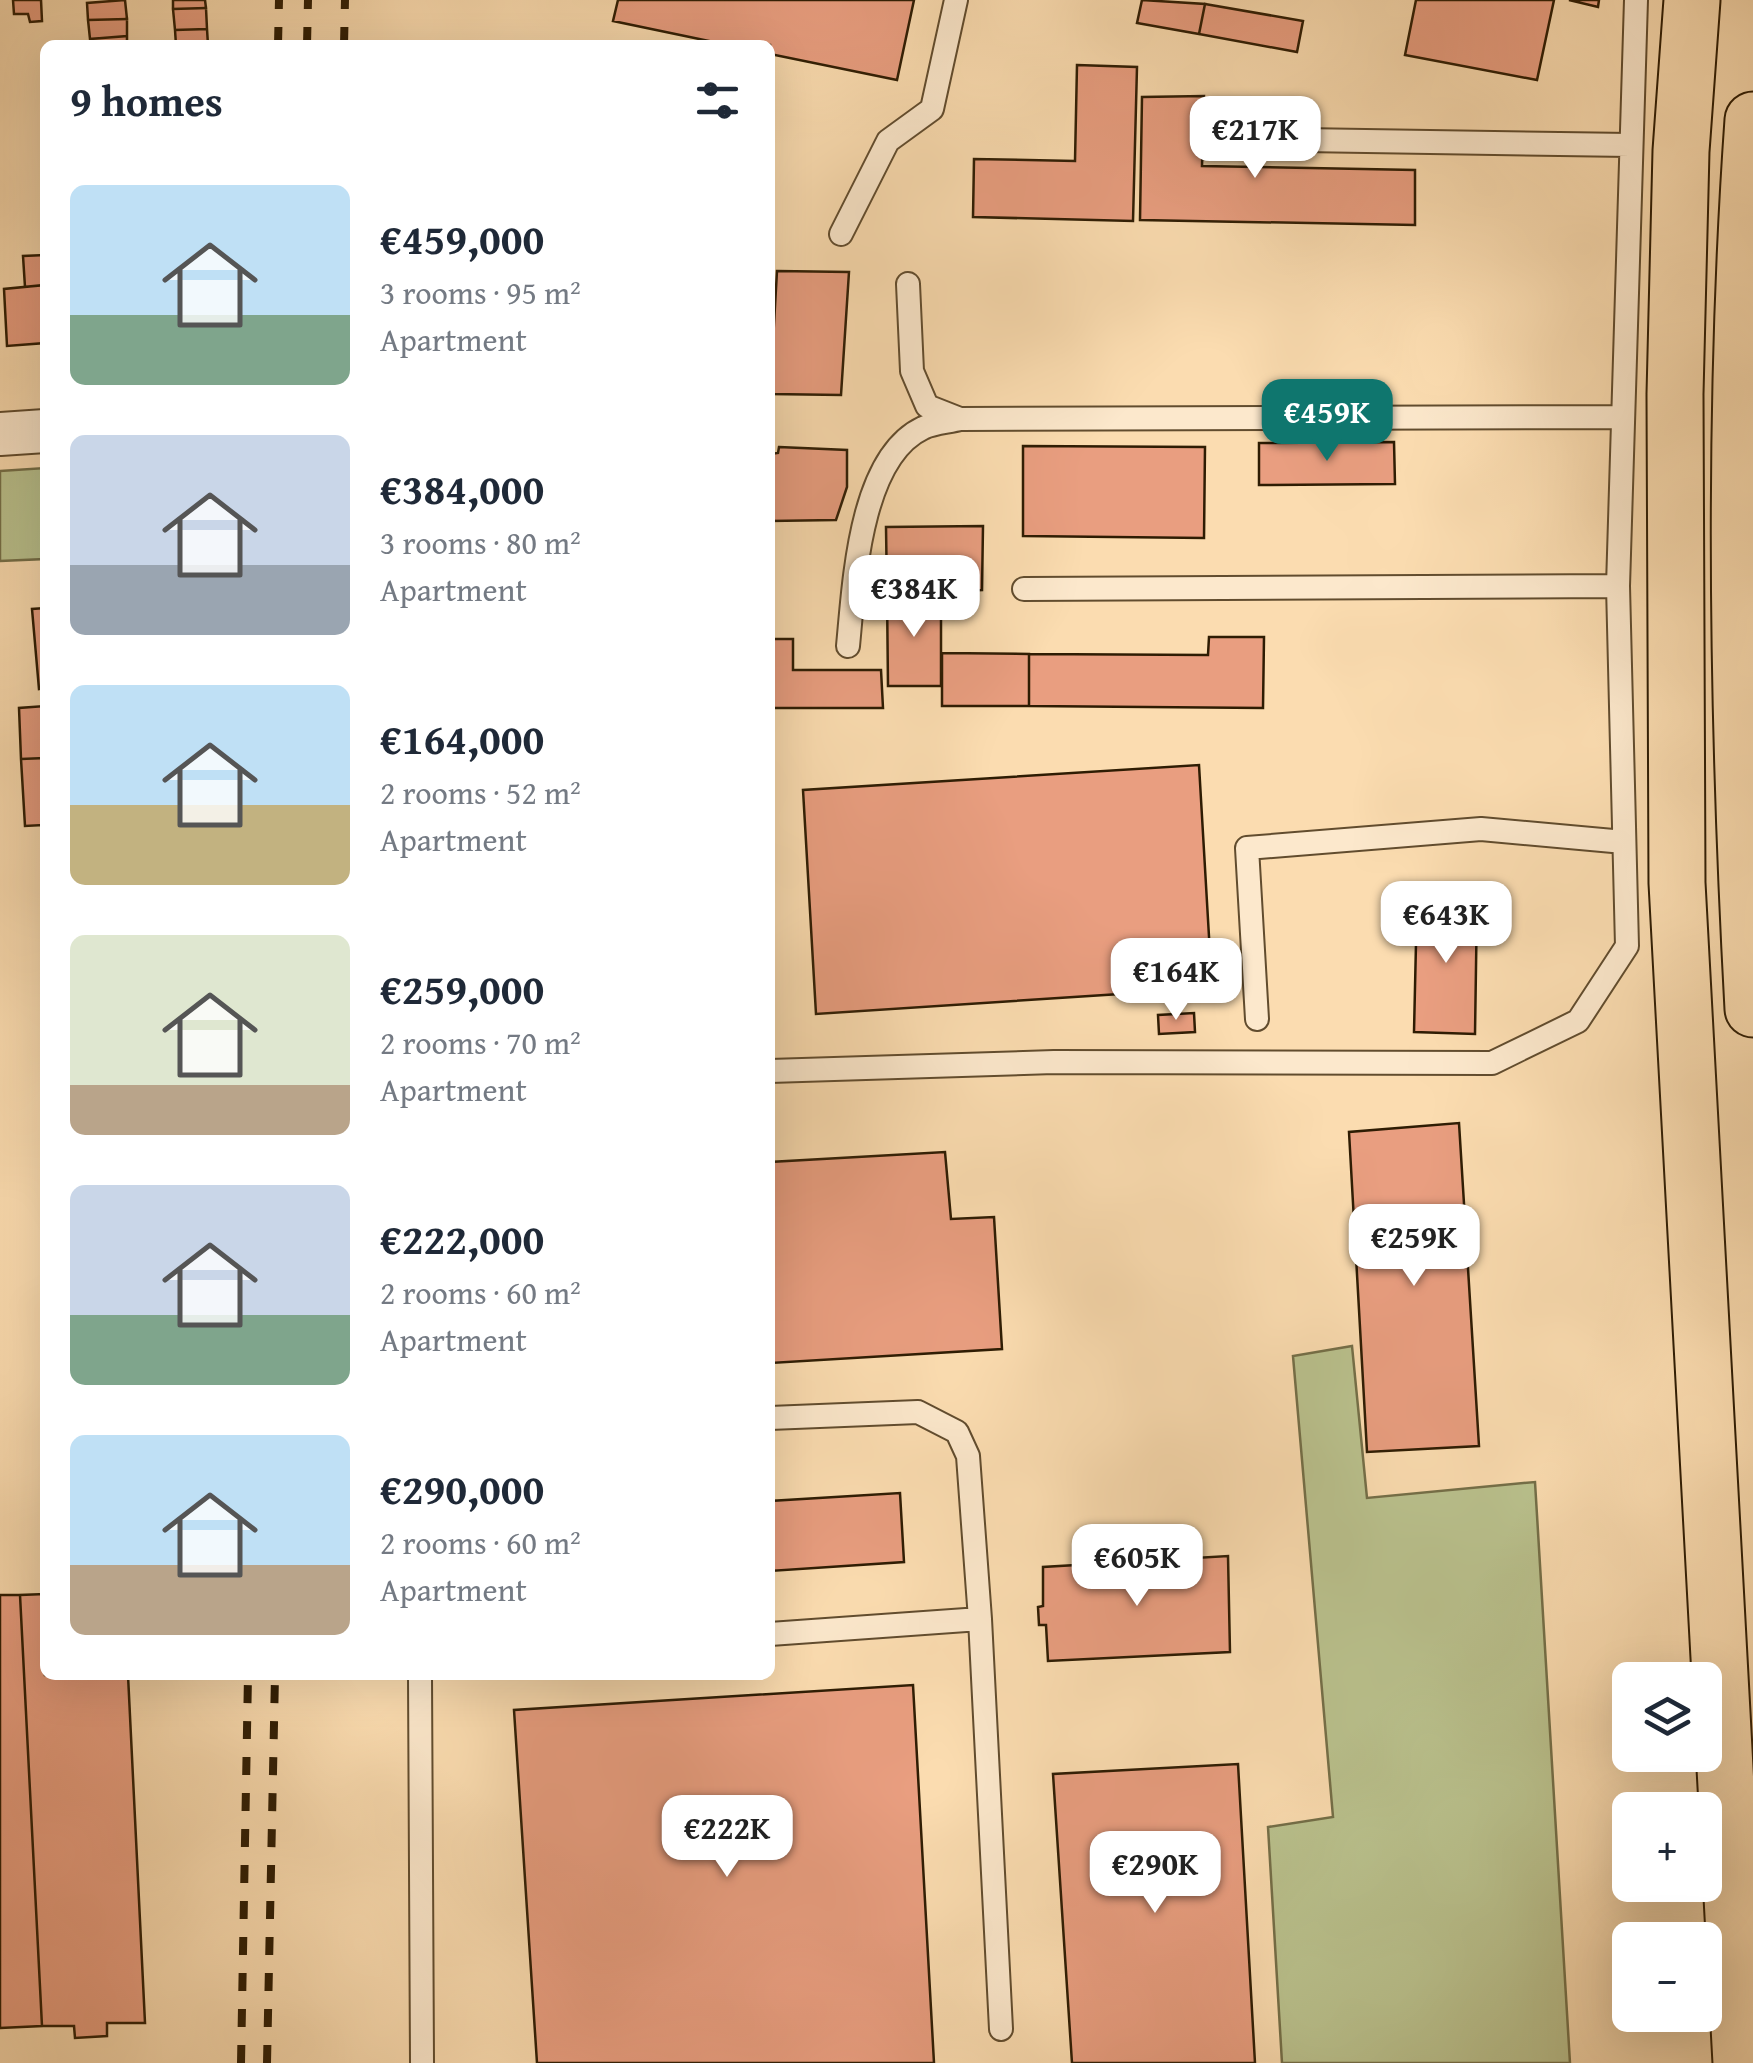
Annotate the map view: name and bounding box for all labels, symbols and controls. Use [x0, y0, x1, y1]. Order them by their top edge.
text: 9 homes [70, 70, 223, 131]
icon: filters [690, 73, 745, 128]
pin: €217K [1185, 96, 1325, 181]
text: €217K [1212, 105, 1298, 152]
text: €459,000 [380, 208, 544, 269]
icon: home [150, 225, 270, 345]
text: 3 rooms · 95 m² [380, 269, 581, 316]
text: Apartment [380, 316, 527, 363]
pin: €459K [1257, 379, 1397, 464]
text: €459K [1284, 388, 1370, 435]
text: €384,000 [380, 458, 544, 519]
icon: home [150, 475, 270, 595]
text: 3 rooms · 80 m² [380, 519, 581, 566]
pin: €384K [844, 555, 984, 640]
text: €384K [871, 564, 957, 611]
text: Apartment [380, 566, 527, 613]
text: €164,000 [380, 708, 544, 769]
icon: home [150, 725, 270, 845]
text: 2 rooms · 52 m² [380, 769, 581, 816]
text: Apartment [380, 816, 527, 863]
pin: €643K [1376, 881, 1516, 966]
text: €643K [1403, 890, 1489, 937]
pin: €164K [1106, 938, 1246, 1023]
text: €164K [1133, 947, 1219, 994]
text: €259,000 [380, 958, 544, 1019]
icon: home [150, 975, 270, 1095]
text: 2 rooms · 70 m² [380, 1019, 581, 1066]
text: Apartment [380, 1066, 527, 1113]
pin: €259K [1344, 1204, 1484, 1289]
text: €222,000 [380, 1208, 544, 1269]
text: €259K [1371, 1213, 1457, 1260]
icon: home [150, 1225, 270, 1345]
text: 2 rooms · 60 m² [380, 1269, 581, 1316]
text: Apartment [380, 1316, 527, 1363]
text: €290,000 [380, 1458, 544, 1519]
icon: home [150, 1475, 270, 1595]
text: 2 rooms · 60 m² [380, 1519, 581, 1566]
pin: €605K [1067, 1524, 1207, 1609]
text: €605K [1094, 1533, 1180, 1580]
text: Apartment [380, 1566, 527, 1613]
map controls [1612, 1662, 1722, 2032]
button: layers [1612, 1662, 1722, 1772]
button: + [1612, 1792, 1722, 1902]
pin: €222K [657, 1795, 797, 1880]
text: €222K [684, 1804, 770, 1851]
pin: €290K [1085, 1831, 1225, 1916]
text: €290K [1112, 1840, 1198, 1887]
button: − [1612, 1922, 1722, 2032]

